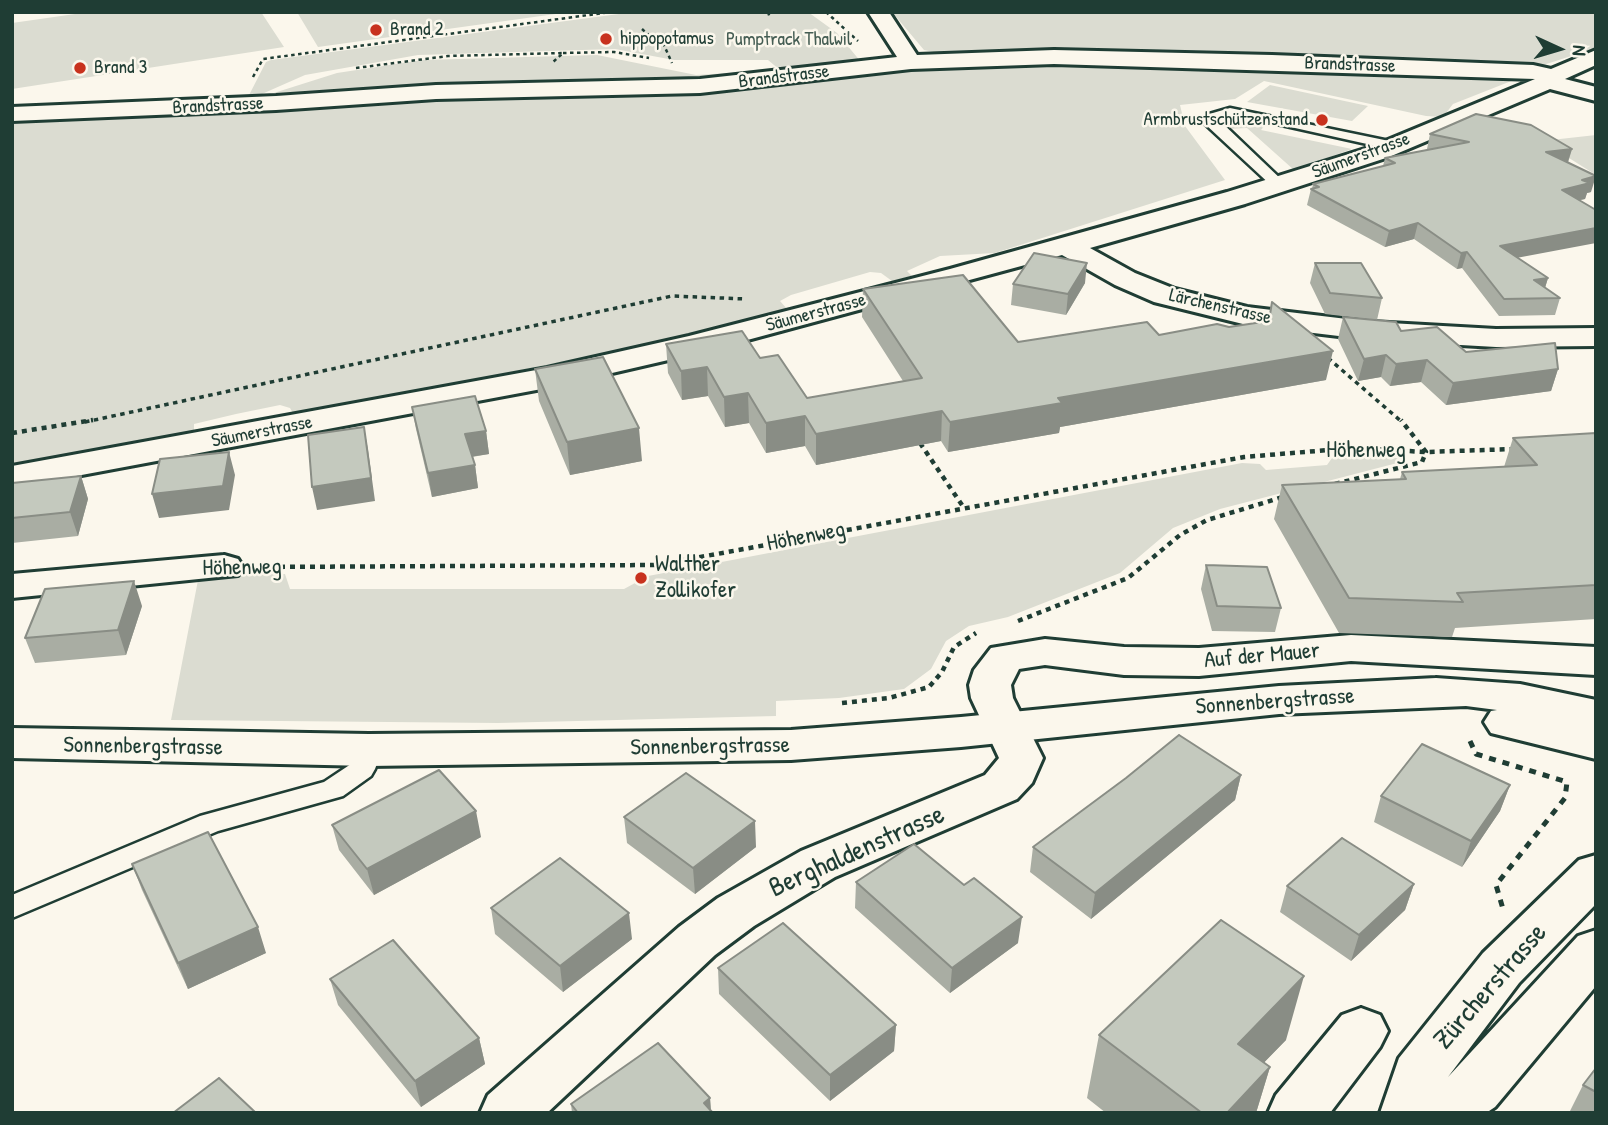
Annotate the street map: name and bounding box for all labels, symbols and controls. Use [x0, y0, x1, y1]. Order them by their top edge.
north arrow [1524, 14, 1594, 84]
place label: Brand 2 [390, 19, 444, 41]
marker: Brand 2 [368, 22, 384, 38]
place label: hippopotamus [620, 28, 714, 50]
park label: Pumptrack Thalwil [726, 29, 852, 51]
marker: hippopotamus [598, 31, 614, 47]
text: N [1567, 45, 1593, 56]
street label: Brandstrasse [1304, 52, 1396, 78]
place label: Brand 3 [94, 57, 147, 79]
marker: Brand 3 [72, 60, 88, 76]
street label: Brandstrasse [737, 60, 831, 94]
street label: Brandstrasse [172, 92, 264, 120]
place label: Armbrustschützenstand [1144, 109, 1308, 131]
marker: Armbrustschützenstand [1314, 112, 1330, 128]
street label: Säumerstrasse [1309, 128, 1413, 184]
street label: Lärchenstrasse [1167, 284, 1273, 330]
street label: Säumerstrasse [764, 289, 868, 337]
street label: Säumerstrasse [210, 411, 314, 453]
street label: Höhenweg [1326, 437, 1406, 465]
street label: Höhenweg [764, 516, 848, 558]
place label: Walther Zollikofer [655, 551, 736, 605]
street label: Höhenweg [202, 554, 282, 582]
marker: Walther Zollikofer [633, 570, 649, 586]
street label: Auf der Mauer [1203, 637, 1321, 675]
street label: Sonnenbergstrasse [1195, 683, 1355, 721]
street label: Sonnenbergstrasse [63, 732, 223, 762]
street label: Sonnenbergstrasse [630, 732, 790, 762]
street label: Berghaldenstrasse [764, 798, 950, 906]
street label: Zürcherstrasse [1427, 917, 1555, 1057]

